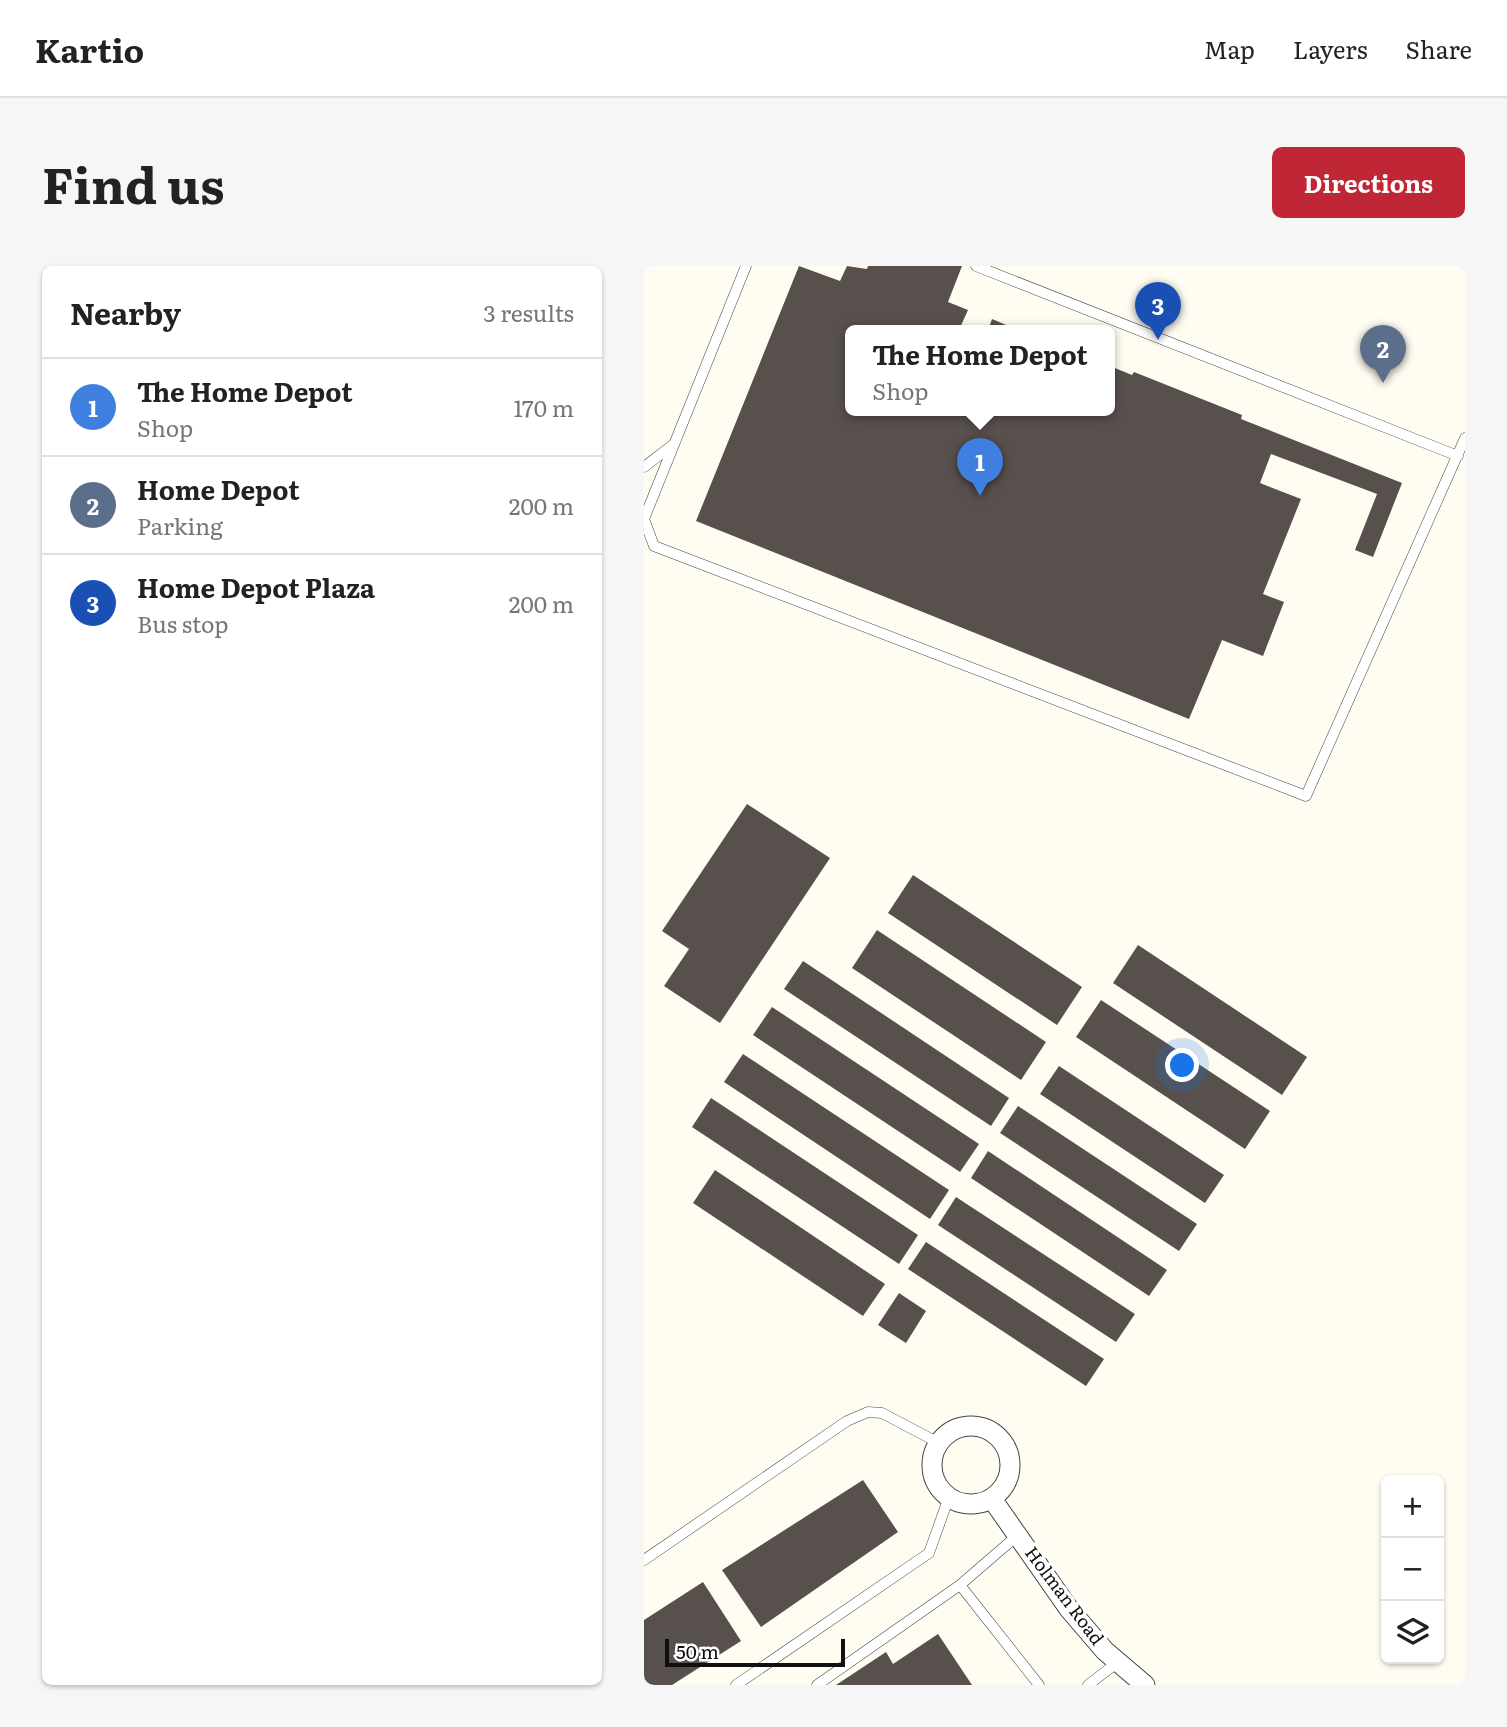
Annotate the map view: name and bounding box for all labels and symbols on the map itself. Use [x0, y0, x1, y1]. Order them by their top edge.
pin: 3 [1135, 282, 1181, 340]
pin: 2 [1360, 325, 1406, 383]
pin: 1 [957, 438, 1003, 496]
your location [1165, 1048, 1199, 1082]
street label: Holman Road [1019, 1540, 1111, 1650]
scale bar [665, 1636, 845, 1668]

